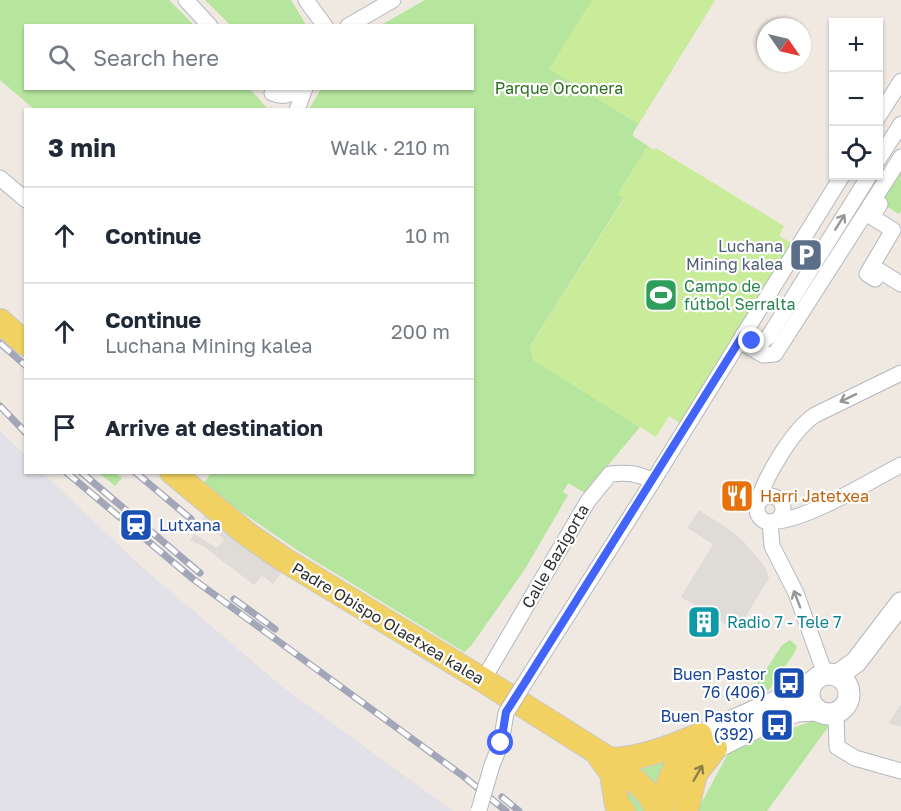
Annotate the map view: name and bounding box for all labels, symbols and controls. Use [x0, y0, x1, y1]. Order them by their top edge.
north arrow [757, 18, 811, 72]
map controls [829, 18, 883, 180]
button: + [829, 18, 883, 72]
search box [24, 24, 474, 90]
icon: search [45, 41, 78, 74]
text: Search here [93, 44, 219, 71]
button: − [829, 72, 883, 126]
park label: Parque Orconera [495, 78, 623, 98]
button: locate [829, 126, 883, 180]
text: 3 min [48, 132, 116, 163]
text: Walk · 210 m [330, 135, 450, 159]
one-way arrow [834, 214, 846, 231]
icon: ahead [48, 219, 81, 252]
text: Continue [105, 222, 201, 249]
text: 10 m [405, 223, 450, 247]
place label: Luchana Mining kalea [686, 236, 783, 274]
parking icon: Luchana Mining kalea [788, 237, 824, 273]
place label: Campo de fútbol Serralta [684, 276, 796, 314]
sports icon: Campo de fútbol Serralta [643, 277, 679, 313]
text: Continue [105, 306, 201, 333]
icon: ahead [48, 315, 81, 348]
text: 200 m [391, 319, 450, 343]
route end [738, 327, 764, 353]
text: Luchana Mining kalea [105, 333, 313, 357]
one-way arrow [840, 393, 858, 405]
icon: arrive [48, 411, 81, 444]
text: Arrive at destination [105, 414, 323, 441]
restaurant icon: Harri Jatetxea [719, 478, 755, 514]
place label: Harri Jatetxea [760, 486, 869, 506]
street label: Calle Bazigorta [517, 500, 593, 612]
station icon: Lutxana [118, 507, 154, 543]
place label: Lutxana [159, 515, 221, 535]
street label: Padre Obispo Olaetxea kalea [288, 558, 488, 688]
one-way arrow [791, 590, 802, 609]
building icon: Radio 7 - Tele 7 [686, 604, 722, 640]
place label: Radio 7 - Tele 7 [727, 612, 842, 632]
place label: Buen Pastor 76 (406) [672, 664, 766, 702]
bus stop icon: Buen Pastor 76 (406) [771, 665, 807, 701]
place label: Buen Pastor (392) [660, 706, 754, 744]
bus stop icon: Buen Pastor (392) [759, 707, 795, 743]
route start [487, 729, 513, 755]
one-way arrow [692, 765, 704, 782]

